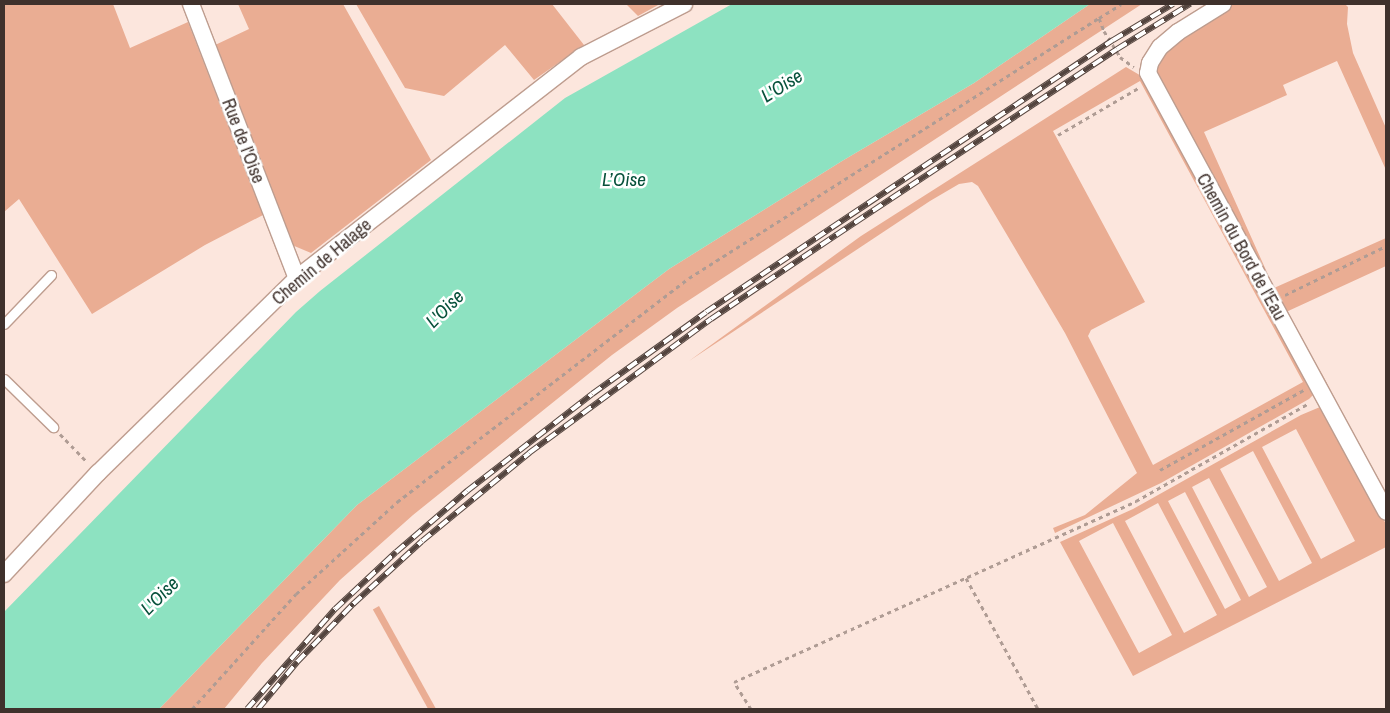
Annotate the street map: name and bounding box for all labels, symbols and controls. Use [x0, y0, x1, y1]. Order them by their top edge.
water label: L'Oise [757, 65, 807, 107]
street label: Rue de l'Oise [217, 96, 269, 186]
water label: L’Oise [602, 169, 646, 191]
street label: Chemin du Bord de l'Eau [1192, 170, 1290, 324]
street label: Chemin de Halage [268, 214, 376, 310]
water label: L'Oise [421, 285, 469, 333]
water label: L'Oise [136, 572, 184, 620]

